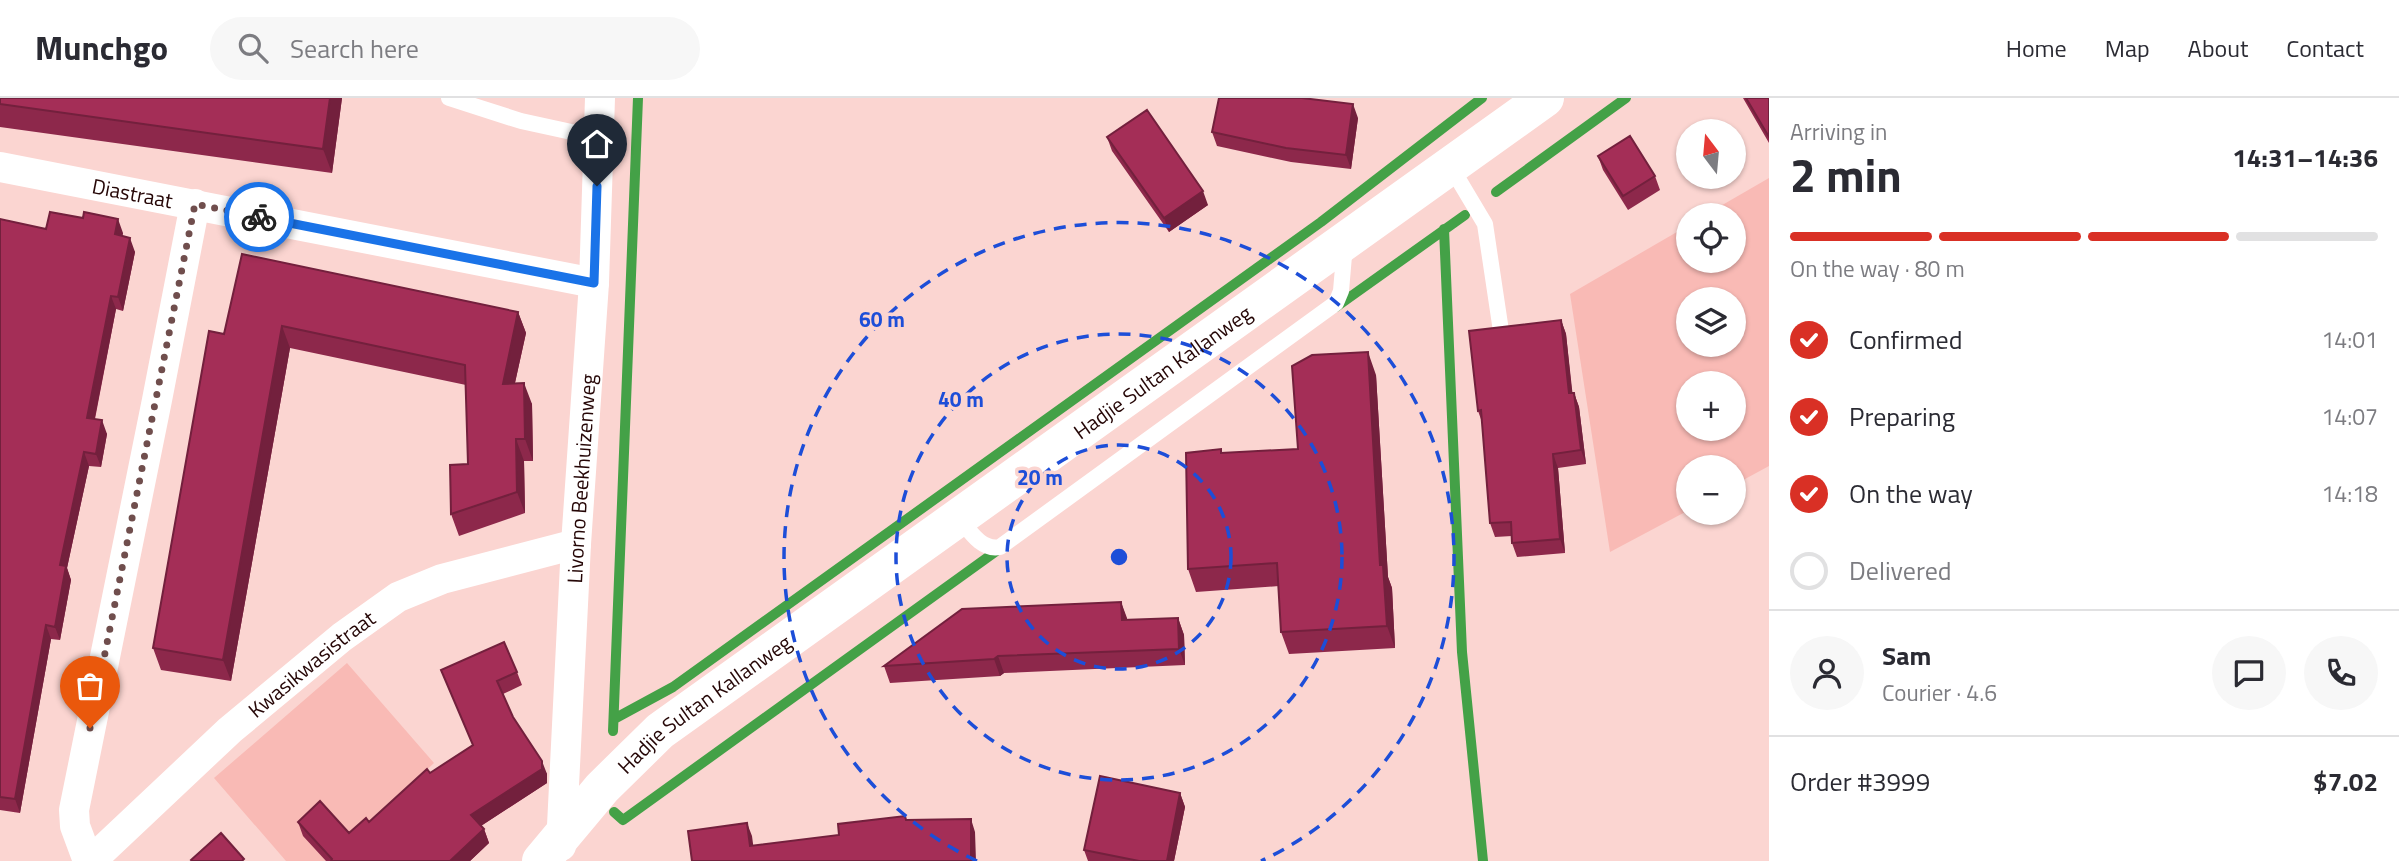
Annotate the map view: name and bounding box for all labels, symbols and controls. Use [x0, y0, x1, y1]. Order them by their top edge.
search box [210, 17, 700, 80]
text: Munchgo [35, 23, 168, 73]
icon: search [234, 29, 272, 67]
text: Search here [290, 29, 419, 68]
text: Home [2006, 30, 2067, 66]
text: Map [2105, 30, 2150, 66]
text: About [2188, 30, 2248, 66]
text: Contact [2286, 30, 2364, 66]
pin [567, 114, 627, 186]
text: Arriving in [1790, 114, 1887, 149]
north arrow [1676, 119, 1746, 189]
map controls [1676, 119, 1746, 525]
icon: home [578, 125, 616, 163]
text: 14:31–14:36 [2232, 138, 2378, 177]
text: 2 min [1790, 140, 1902, 210]
street label: Diastraat [89, 169, 176, 217]
courier [224, 182, 294, 252]
icon: bike [240, 198, 278, 236]
button: locate [1676, 203, 1746, 273]
text: On the way · 80 m [1790, 251, 1965, 286]
button: layers [1676, 287, 1746, 357]
street label: Hadjie Sultan Kallanweg [1066, 297, 1258, 447]
text: 60 m [859, 303, 905, 335]
text: Confirmed [1849, 320, 1963, 359]
icon: check [1790, 321, 1828, 359]
text: 14:01 [2321, 322, 2378, 357]
button: + [1676, 371, 1746, 441]
street label: Livorno Beekhuizenweg [558, 373, 604, 584]
text: 40 m [938, 383, 984, 415]
text: Preparing [1849, 397, 1955, 436]
icon: check [1790, 398, 1828, 436]
text: 14:07 [2321, 399, 2378, 434]
button: − [1676, 455, 1746, 525]
text: 20 m [1017, 461, 1063, 493]
text: On the way [1849, 474, 1973, 513]
icon: check [1790, 475, 1828, 513]
text: 14:18 [2321, 476, 2378, 511]
centre of rings [1107, 545, 1131, 569]
text: Delivered [1849, 551, 1952, 590]
street label: Kwasikwasistraat [241, 602, 382, 725]
street label: Hadjie Sultan Kallanweg [610, 626, 798, 781]
button: person [1790, 636, 1864, 710]
text: Sam [1882, 636, 1931, 675]
button: chat [2212, 636, 2286, 710]
button: phone [2304, 636, 2378, 710]
pin [60, 656, 120, 728]
icon: bag [71, 667, 109, 705]
text: Courier · 4.6 [1882, 675, 1997, 710]
text: Order #3999 [1790, 762, 1930, 801]
text: $7.02 [2313, 762, 2378, 801]

